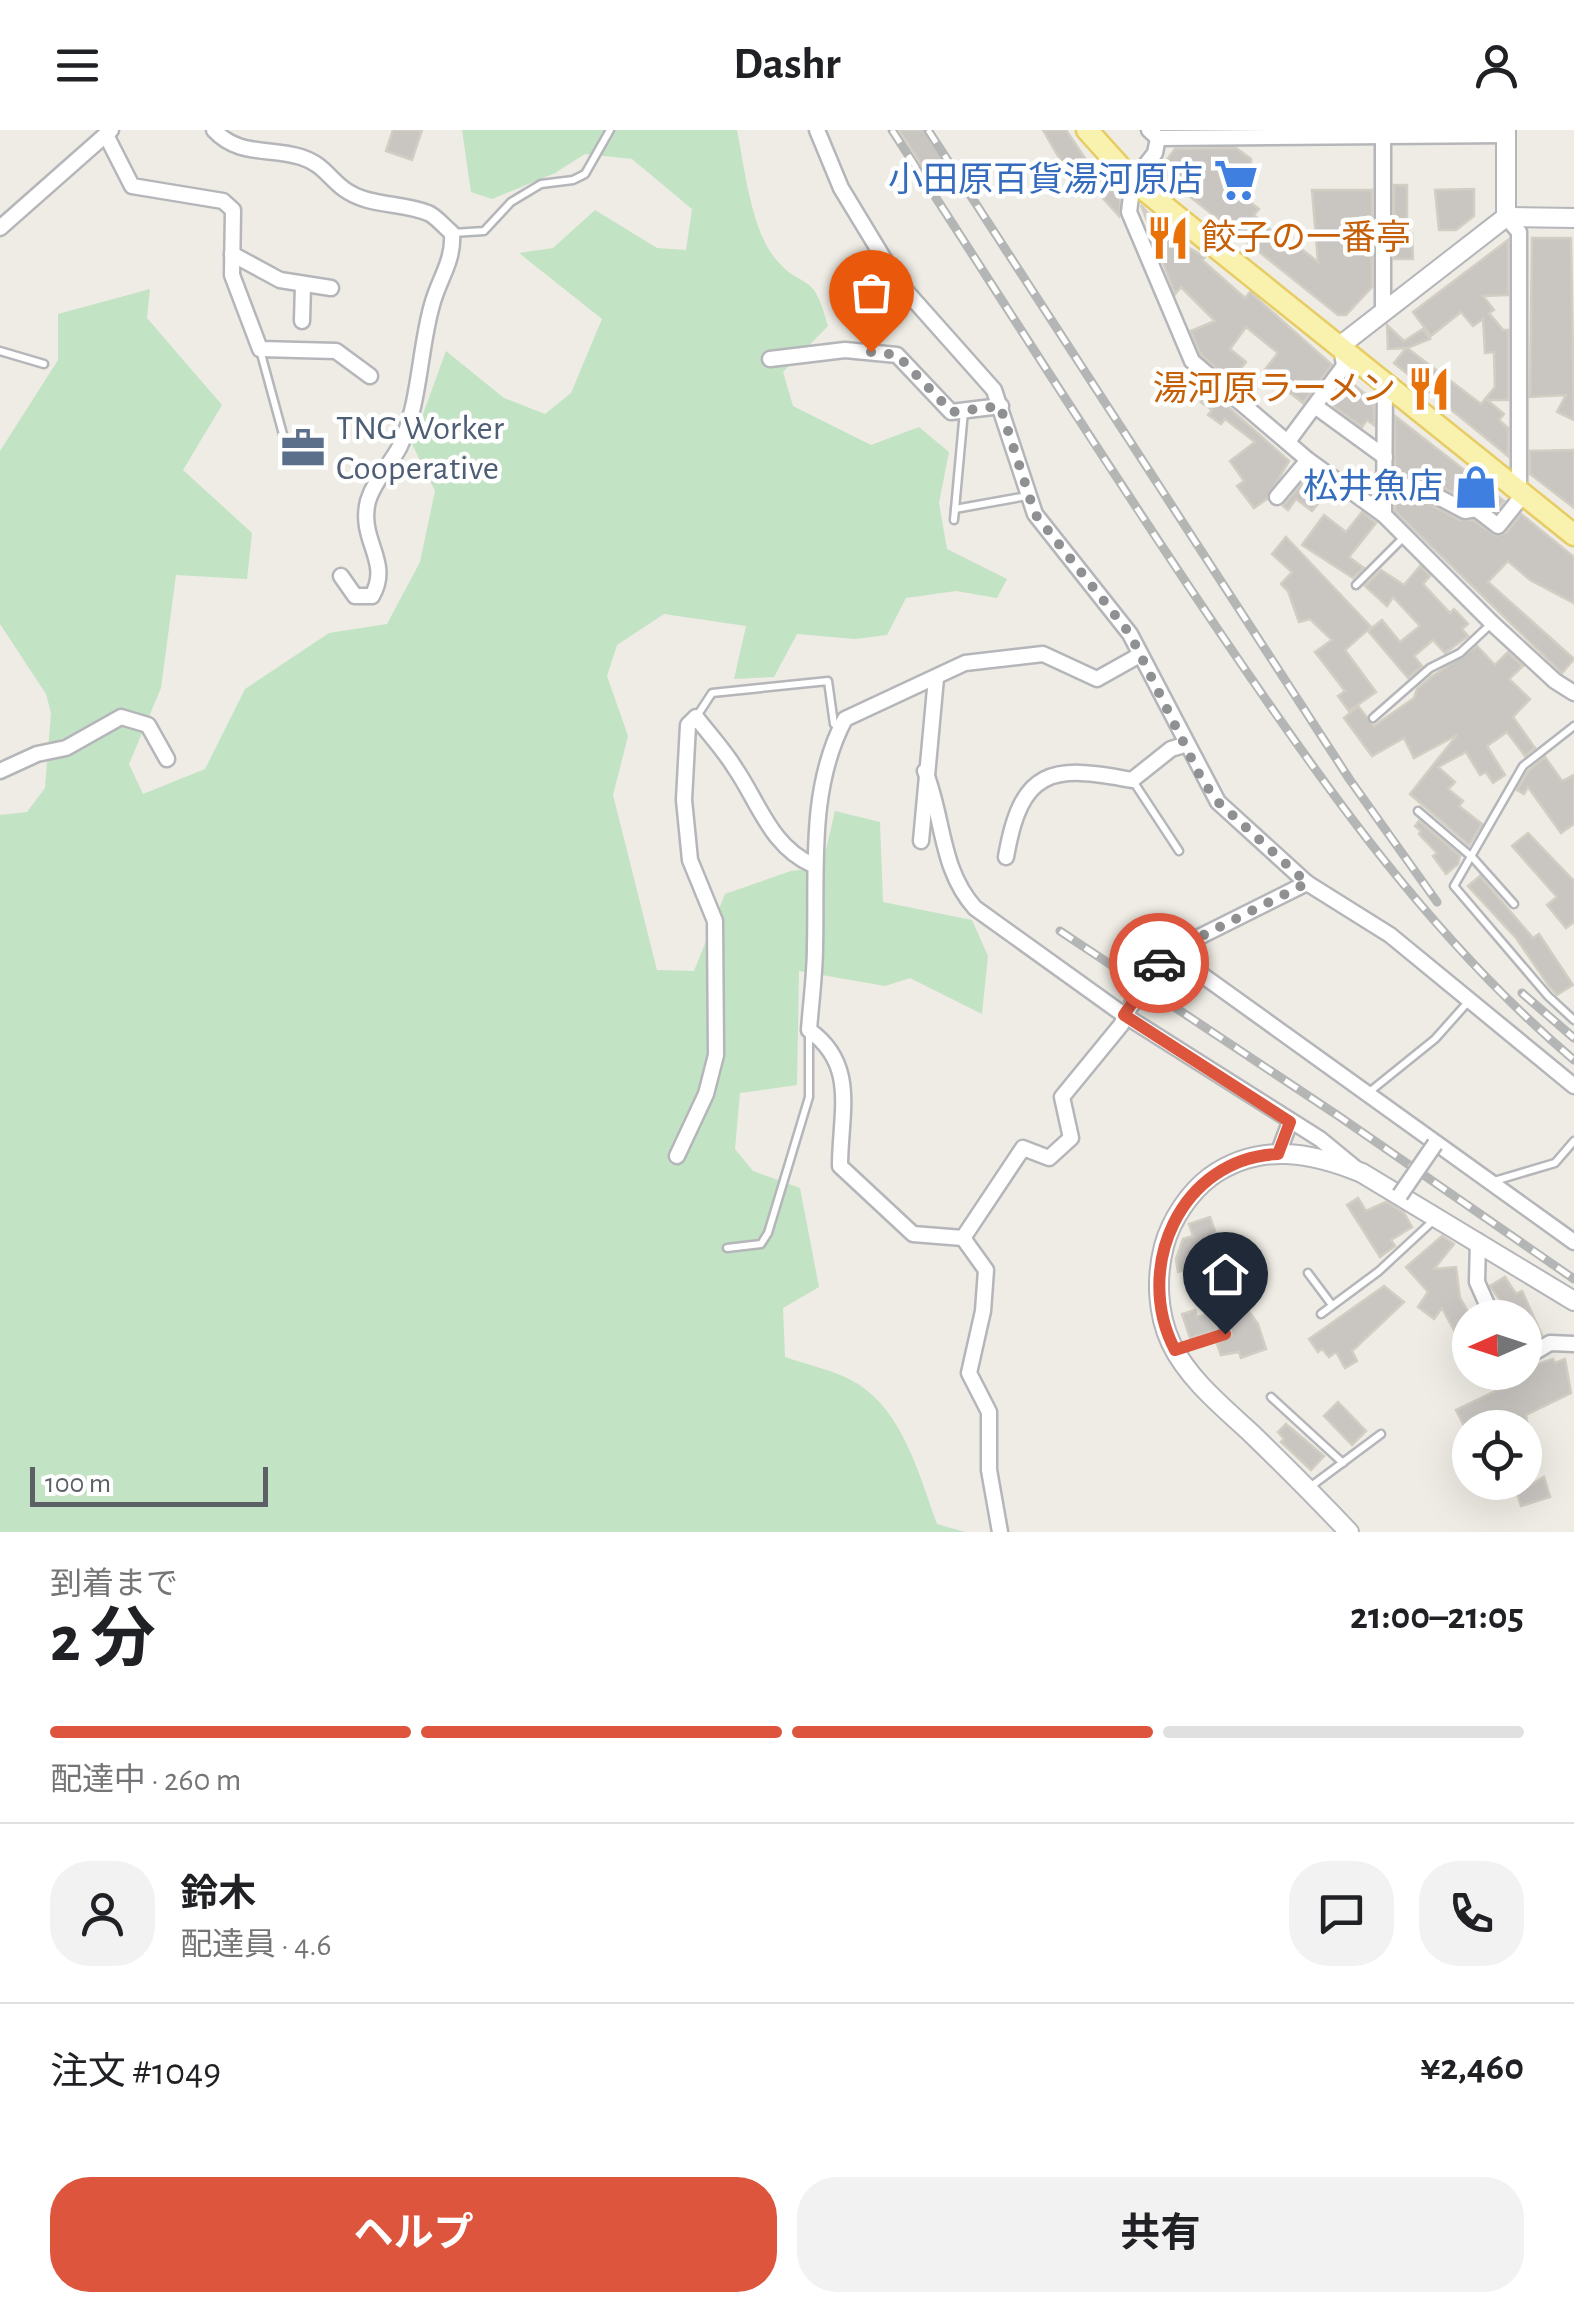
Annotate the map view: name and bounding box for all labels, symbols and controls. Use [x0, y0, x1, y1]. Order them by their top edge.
icon: menu [50, 38, 105, 93]
icon: person [1469, 38, 1524, 93]
text: Dashr [733, 42, 841, 87]
supermarket icon: 小田原百貨湯河原店 [1212, 156, 1260, 204]
place label: 小田原百貨湯河原店 [888, 161, 1203, 198]
restaurant icon: 餃子の一番亭 [1144, 214, 1192, 262]
place label: 餃子の一番亭 [1201, 219, 1411, 256]
pin [829, 250, 914, 353]
icon: bag [844, 265, 899, 320]
restaurant icon: 湯河原ラーメン [1405, 365, 1453, 413]
place label: 湯河原ラーメン [1152, 371, 1396, 407]
place label: TNG Worker Cooperative [336, 411, 505, 486]
office icon: TNG Worker Cooperative [279, 424, 327, 472]
shop icon: 松井魚店 [1452, 463, 1500, 511]
place label: 松井魚店 [1303, 468, 1443, 505]
courier [1109, 913, 1209, 1013]
icon: car [1132, 936, 1187, 991]
pin [1183, 1232, 1268, 1335]
icon: home [1198, 1247, 1253, 1302]
north arrow [1452, 1300, 1542, 1390]
map controls [1452, 1300, 1542, 1500]
button: locate [1452, 1410, 1542, 1500]
scale bar [30, 1462, 268, 1506]
text: 100 m [45, 1470, 111, 1498]
text: 到着まで [50, 1568, 178, 1600]
text: 21:00–21:05 [1350, 1598, 1524, 1636]
text: 2 分 [50, 1608, 155, 1673]
text: 配達中 · 260 m [50, 1764, 241, 1796]
button: person [50, 1861, 155, 1966]
button: chat [1289, 1861, 1394, 1966]
button: phone [1419, 1861, 1524, 1966]
text: 鈴木 [180, 1876, 256, 1914]
text: 配達員 · 4.6 [180, 1929, 332, 1961]
text: ¥2,460 [1420, 2049, 1524, 2087]
text: 注文 #1049 [50, 2054, 221, 2092]
button: ヘルプ [50, 2177, 777, 2292]
button: 共有 [797, 2177, 1524, 2292]

